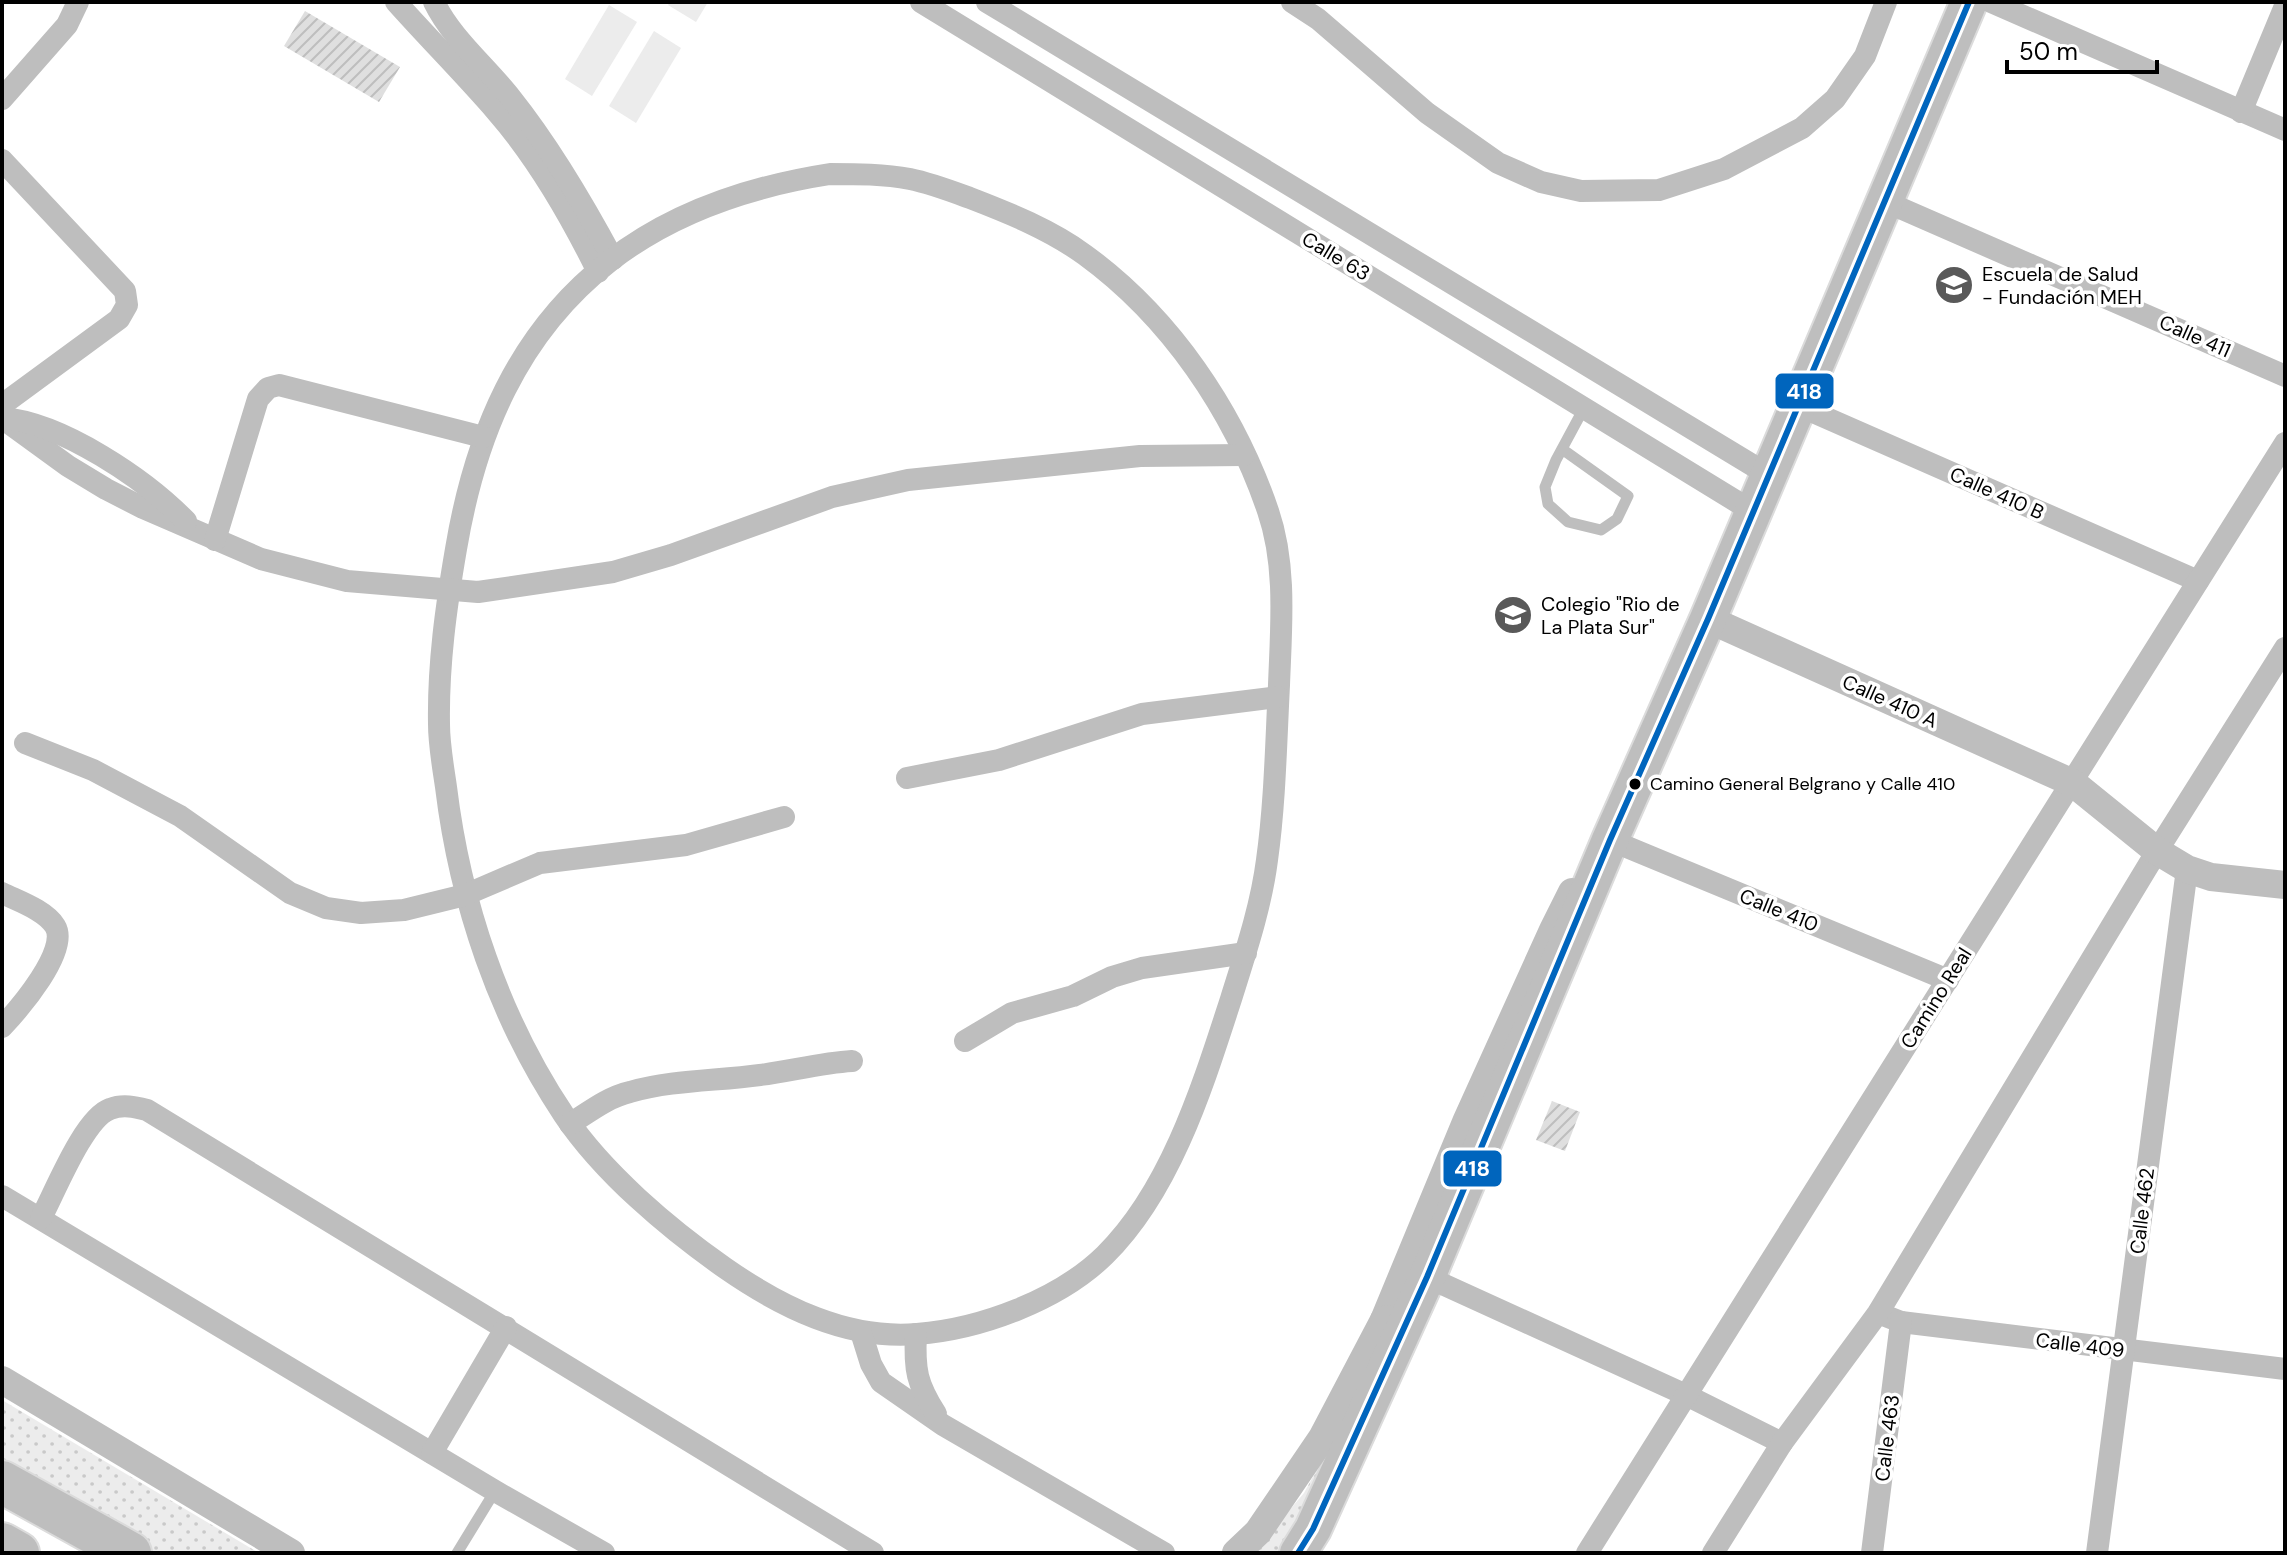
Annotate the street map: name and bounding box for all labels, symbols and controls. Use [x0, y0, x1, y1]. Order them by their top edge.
scale bar [2007, 24, 2157, 74]
text: 50 m [2019, 36, 2078, 67]
street label: Calle 63 [1297, 225, 1375, 287]
place label: Escuela de Salud - Fundación MEH [1982, 261, 2142, 310]
school or university icon: Escuela de Salud - Fundación MEH [1933, 264, 1975, 306]
street label: Calle 411 [2155, 309, 2235, 363]
line badge: 418 [1774, 372, 1835, 410]
text: 418 [1786, 377, 1822, 406]
street label: Calle 410 B [1946, 461, 2048, 525]
place label: Colegio "Rio de La Plata Sur" [1541, 591, 1680, 640]
school or university icon: Colegio "Rio de La Plata Sur" [1492, 594, 1534, 636]
street label: Calle 410 A [1838, 668, 1942, 734]
place label: Camino General Belgrano y Calle 410 [1650, 772, 1955, 796]
marker: Camino General Belgrano y Calle 410 [1627, 776, 1643, 792]
street label: Calle 410 [1736, 882, 1822, 938]
street label: Camino Real [1895, 943, 1977, 1053]
line badge: 418 [1442, 1149, 1503, 1188]
text: 418 [1454, 1154, 1490, 1183]
street label: Calle 462 [2124, 1166, 2160, 1256]
street label: Calle 409 [2034, 1327, 2126, 1363]
street label: Calle 463 [1869, 1393, 1905, 1483]

